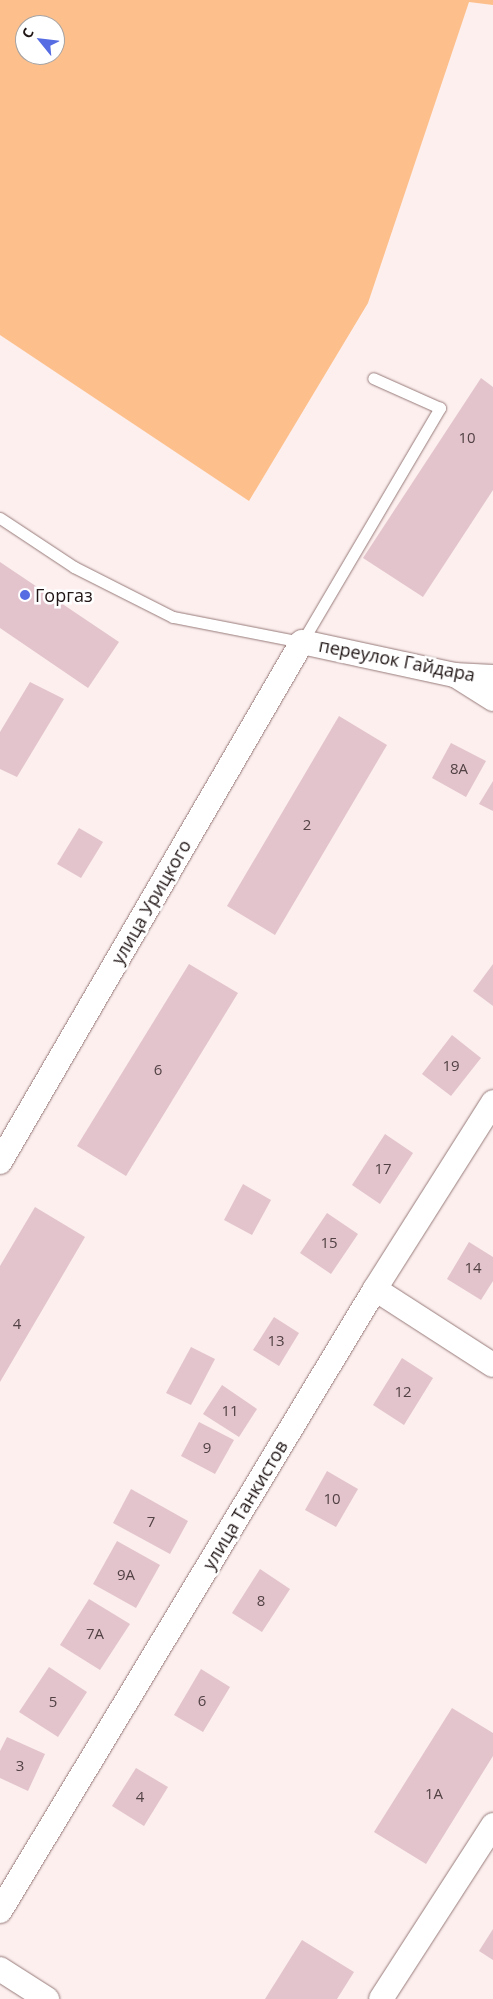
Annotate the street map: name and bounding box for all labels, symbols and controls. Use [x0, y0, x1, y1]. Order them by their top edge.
north arrow [15, 15, 65, 65]
text: С [17, 24, 38, 41]
house number: 10 [458, 429, 476, 447]
place label: Горгаз [35, 584, 93, 606]
marker: Горгаз [19, 589, 31, 601]
street label: переулок Гайдара [317, 634, 477, 686]
house number: 8А [450, 760, 468, 778]
house number: 2 [303, 816, 311, 834]
street label: улица Урицкого [107, 836, 195, 968]
house number: 19 [442, 1057, 460, 1075]
house number: 6 [154, 1061, 162, 1079]
house number: 17 [374, 1160, 392, 1178]
house number: 15 [320, 1234, 338, 1252]
house number: 14 [464, 1259, 482, 1277]
house number: 4 [13, 1315, 21, 1333]
house number: 13 [267, 1332, 285, 1350]
house number: 12 [394, 1383, 412, 1401]
house number: 11 [221, 1402, 239, 1420]
street label: улица Танкистов [198, 1436, 292, 1574]
house number: 9 [203, 1439, 211, 1457]
house number: 10 [323, 1490, 341, 1508]
house number: 7 [147, 1513, 155, 1531]
house number: 9А [117, 1566, 135, 1584]
house number: 8 [257, 1592, 265, 1610]
house number: 7А [86, 1625, 104, 1643]
house number: 6 [198, 1692, 206, 1710]
house number: 5 [49, 1693, 57, 1711]
house number: 3 [16, 1757, 24, 1775]
house number: 1А [425, 1785, 443, 1803]
house number: 4 [136, 1788, 144, 1806]

